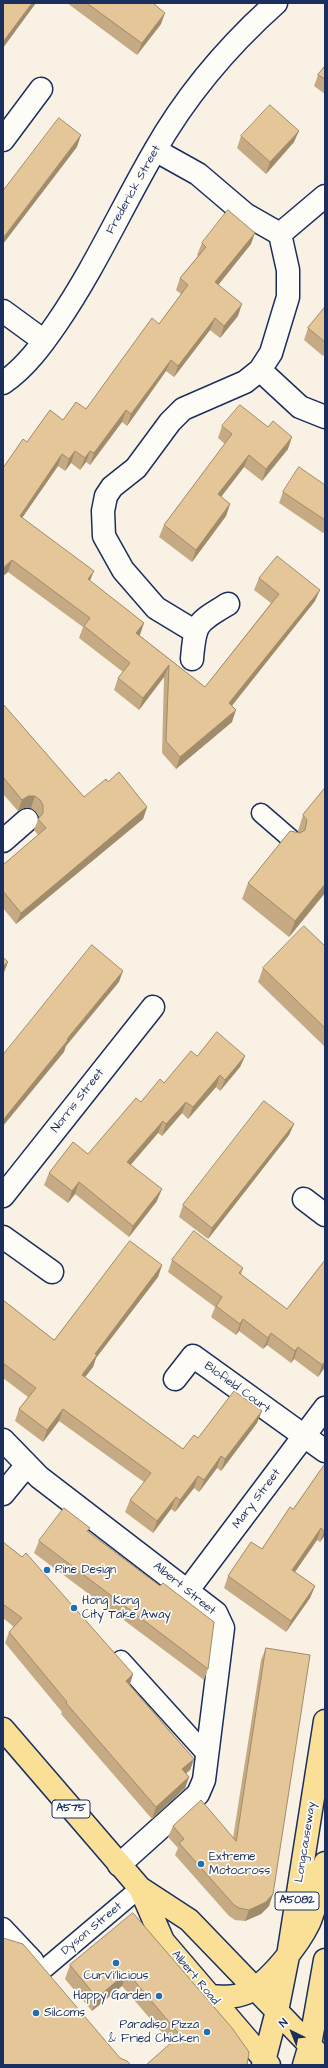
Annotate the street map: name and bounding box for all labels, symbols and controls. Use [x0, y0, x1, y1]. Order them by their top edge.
street label: Frederick Street [104, 143, 164, 237]
street label: Norris Street [49, 1066, 107, 1136]
street label: Blofield Court [201, 1359, 273, 1417]
street label: Mary Street [230, 1466, 284, 1532]
street label: Albert Street [150, 1559, 218, 1619]
place label: Pine Design [55, 1563, 116, 1577]
marker: Pine Design [42, 1565, 52, 1575]
place label: Hong Kong City Take Away [82, 1594, 171, 1622]
marker: Hong Kong City Take Away [69, 1603, 79, 1613]
road number: A575 [52, 1800, 90, 1818]
street label: Longcauseway [292, 1800, 320, 1884]
place label: Extreme Motocross [209, 1850, 270, 1878]
marker: Extreme Motocross [196, 1859, 206, 1869]
road number: A5082 [275, 1892, 319, 1910]
street label: Dyson Street [59, 1899, 125, 1959]
street label: Albert Road [168, 1948, 222, 2008]
marker: Curv'i'licious [111, 1958, 121, 1968]
place label: Curv'i'licious [83, 1969, 149, 1983]
place label: Happy Garden [73, 1989, 151, 2003]
marker: Happy Garden [154, 1991, 164, 2001]
place label: Silcoms [44, 2006, 85, 2020]
marker: Silcoms [31, 2008, 41, 2018]
north arrow [272, 2012, 312, 2052]
text: N [276, 2015, 291, 2031]
place label: Paradiso Pizza & Fried Chicken [108, 2018, 199, 2046]
marker: Paradiso Pizza & Fried Chicken [202, 2027, 212, 2037]

